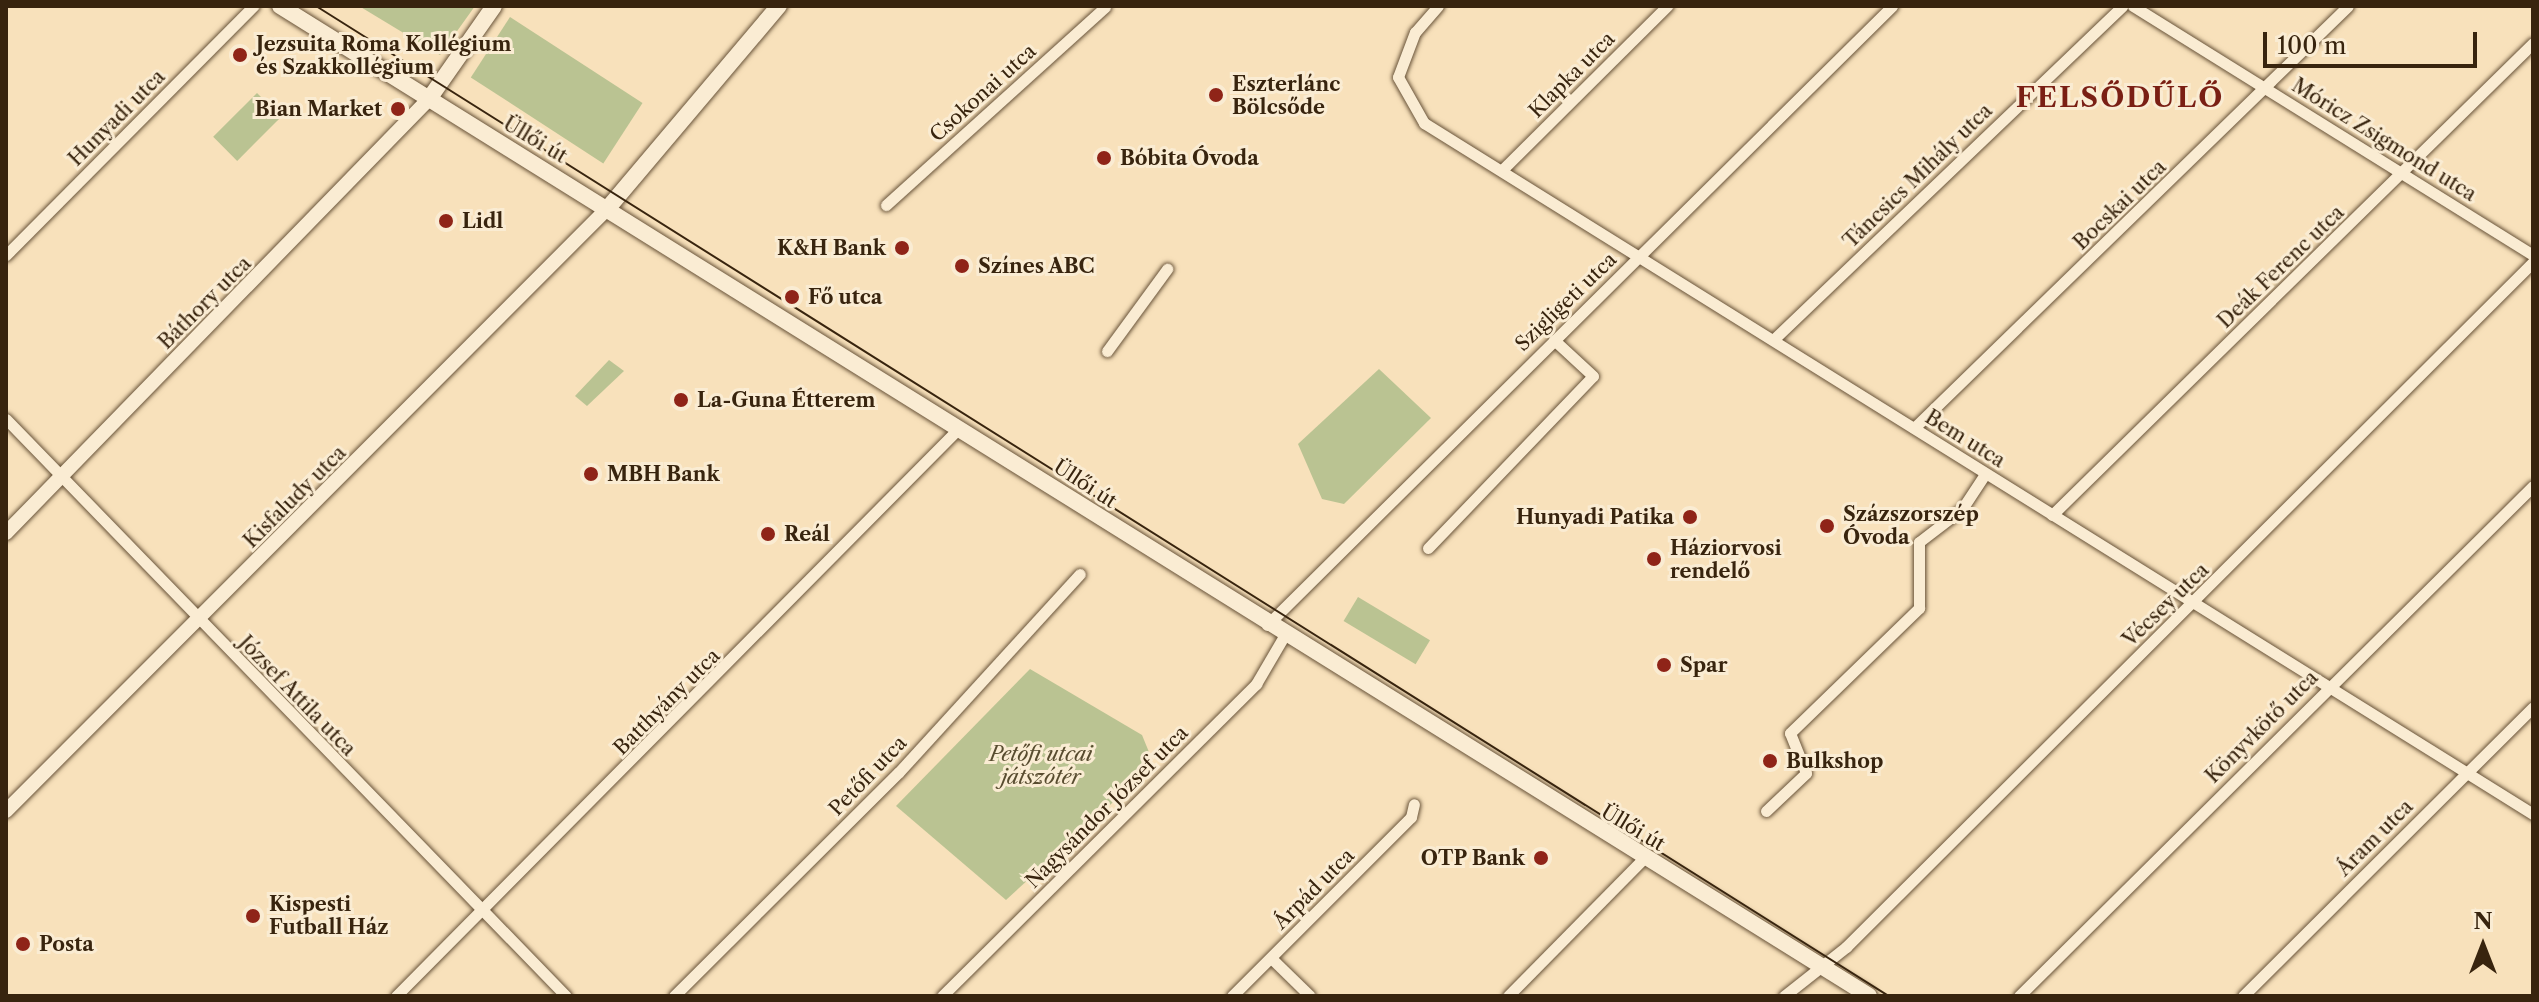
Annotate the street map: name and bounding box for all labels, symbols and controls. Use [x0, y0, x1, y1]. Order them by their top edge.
scale bar [2267, 16, 2481, 66]
street label: Klapka utca [1524, 27, 1620, 123]
text: 100 m [2277, 31, 2346, 60]
place label: Jezsuita Roma Kollégium és Szakkollégium [256, 32, 512, 79]
street label: Csokonai utca [925, 39, 1041, 147]
marker: Jezsuita Roma Kollégium és Szakkollégium [231, 46, 249, 64]
street label: Hunyadi utca [64, 65, 170, 171]
place label: Eszterlánc Bölcsőde [1232, 72, 1340, 119]
street label: Móricz Zsigmond utca [2287, 73, 2481, 207]
district label: FELSŐDŰLŐ [2016, 80, 2224, 114]
marker: Eszterlánc Bölcsőde [1207, 86, 1225, 104]
place label: Bian Market [255, 97, 382, 121]
street label: Táncsics Mihály utca [1838, 99, 1998, 253]
marker: Bian Market [389, 100, 407, 118]
street label: Üllői út [499, 112, 571, 168]
place label: Bóbita Óvoda [1120, 146, 1259, 170]
marker: Bóbita Óvoda [1095, 149, 1113, 167]
street label: Bocskai utca [2069, 155, 2171, 255]
street label: Deák Ferenc utca [2213, 201, 2349, 333]
place label: Lidl [462, 209, 503, 233]
marker: Lidl [437, 212, 455, 230]
place label: K&H Bank [777, 236, 886, 260]
marker: K&H Bank [893, 239, 911, 257]
street label: Szigligeti utca [1510, 248, 1622, 356]
street label: Báthory utca [153, 251, 257, 355]
place label: Színes ABC [978, 254, 1095, 278]
marker: Színes ABC [953, 257, 971, 275]
place label: Fő utca [808, 285, 882, 309]
marker: Fő utca [783, 288, 801, 306]
place label: La-Guna Étterem [697, 388, 876, 412]
marker: La-Guna Étterem [672, 391, 690, 409]
street label: Bem utca [1921, 405, 2009, 473]
street label: Kisfaludy utca [239, 441, 351, 553]
street label: Üllői út [1049, 455, 1121, 513]
place label: MBH Bank [607, 462, 720, 486]
marker: MBH Bank [582, 465, 600, 483]
place label: Százszorszép Óvoda [1843, 502, 1979, 549]
place label: Hunyadi Patika [1516, 505, 1674, 529]
marker: Hunyadi Patika [1681, 508, 1699, 526]
marker: Százszorszép Óvoda [1818, 517, 1836, 535]
place label: Reál [784, 522, 830, 546]
marker: Reál [759, 525, 777, 543]
place label: Háziorvosi rendelő [1670, 536, 1782, 583]
marker: Háziorvosi rendelő [1645, 550, 1663, 568]
street label: Vécsey utca [2118, 558, 2214, 652]
street label: József Attila utca [233, 631, 361, 761]
street label: Batthyány utca [609, 644, 725, 760]
place label: Spar [1680, 653, 1727, 677]
marker: Spar [1655, 656, 1673, 674]
street label: Könyvkötő utca [2201, 666, 2323, 788]
street label: Nagysándor József utca [1021, 721, 1193, 893]
street label: Petőfi utca [824, 731, 912, 821]
park label: Petőfi utcai játszótér [990, 742, 1092, 789]
place label: Bulkshop [1786, 749, 1883, 773]
marker: Bulkshop [1761, 752, 1779, 770]
street label: Áram utca [2332, 795, 2418, 881]
street label: Üllői út [1597, 800, 1669, 856]
street label: Árpád utca [1269, 844, 1359, 934]
place label: OTP Bank [1420, 846, 1525, 870]
marker: OTP Bank [1532, 849, 1550, 867]
place label: Kispesti Futball Ház [269, 892, 389, 939]
north arrow [2443, 906, 2523, 986]
marker: Kispesti Futball Ház [244, 907, 262, 925]
text: N [2473, 908, 2493, 935]
place label: Posta [39, 932, 94, 956]
marker: Posta [14, 935, 32, 953]

